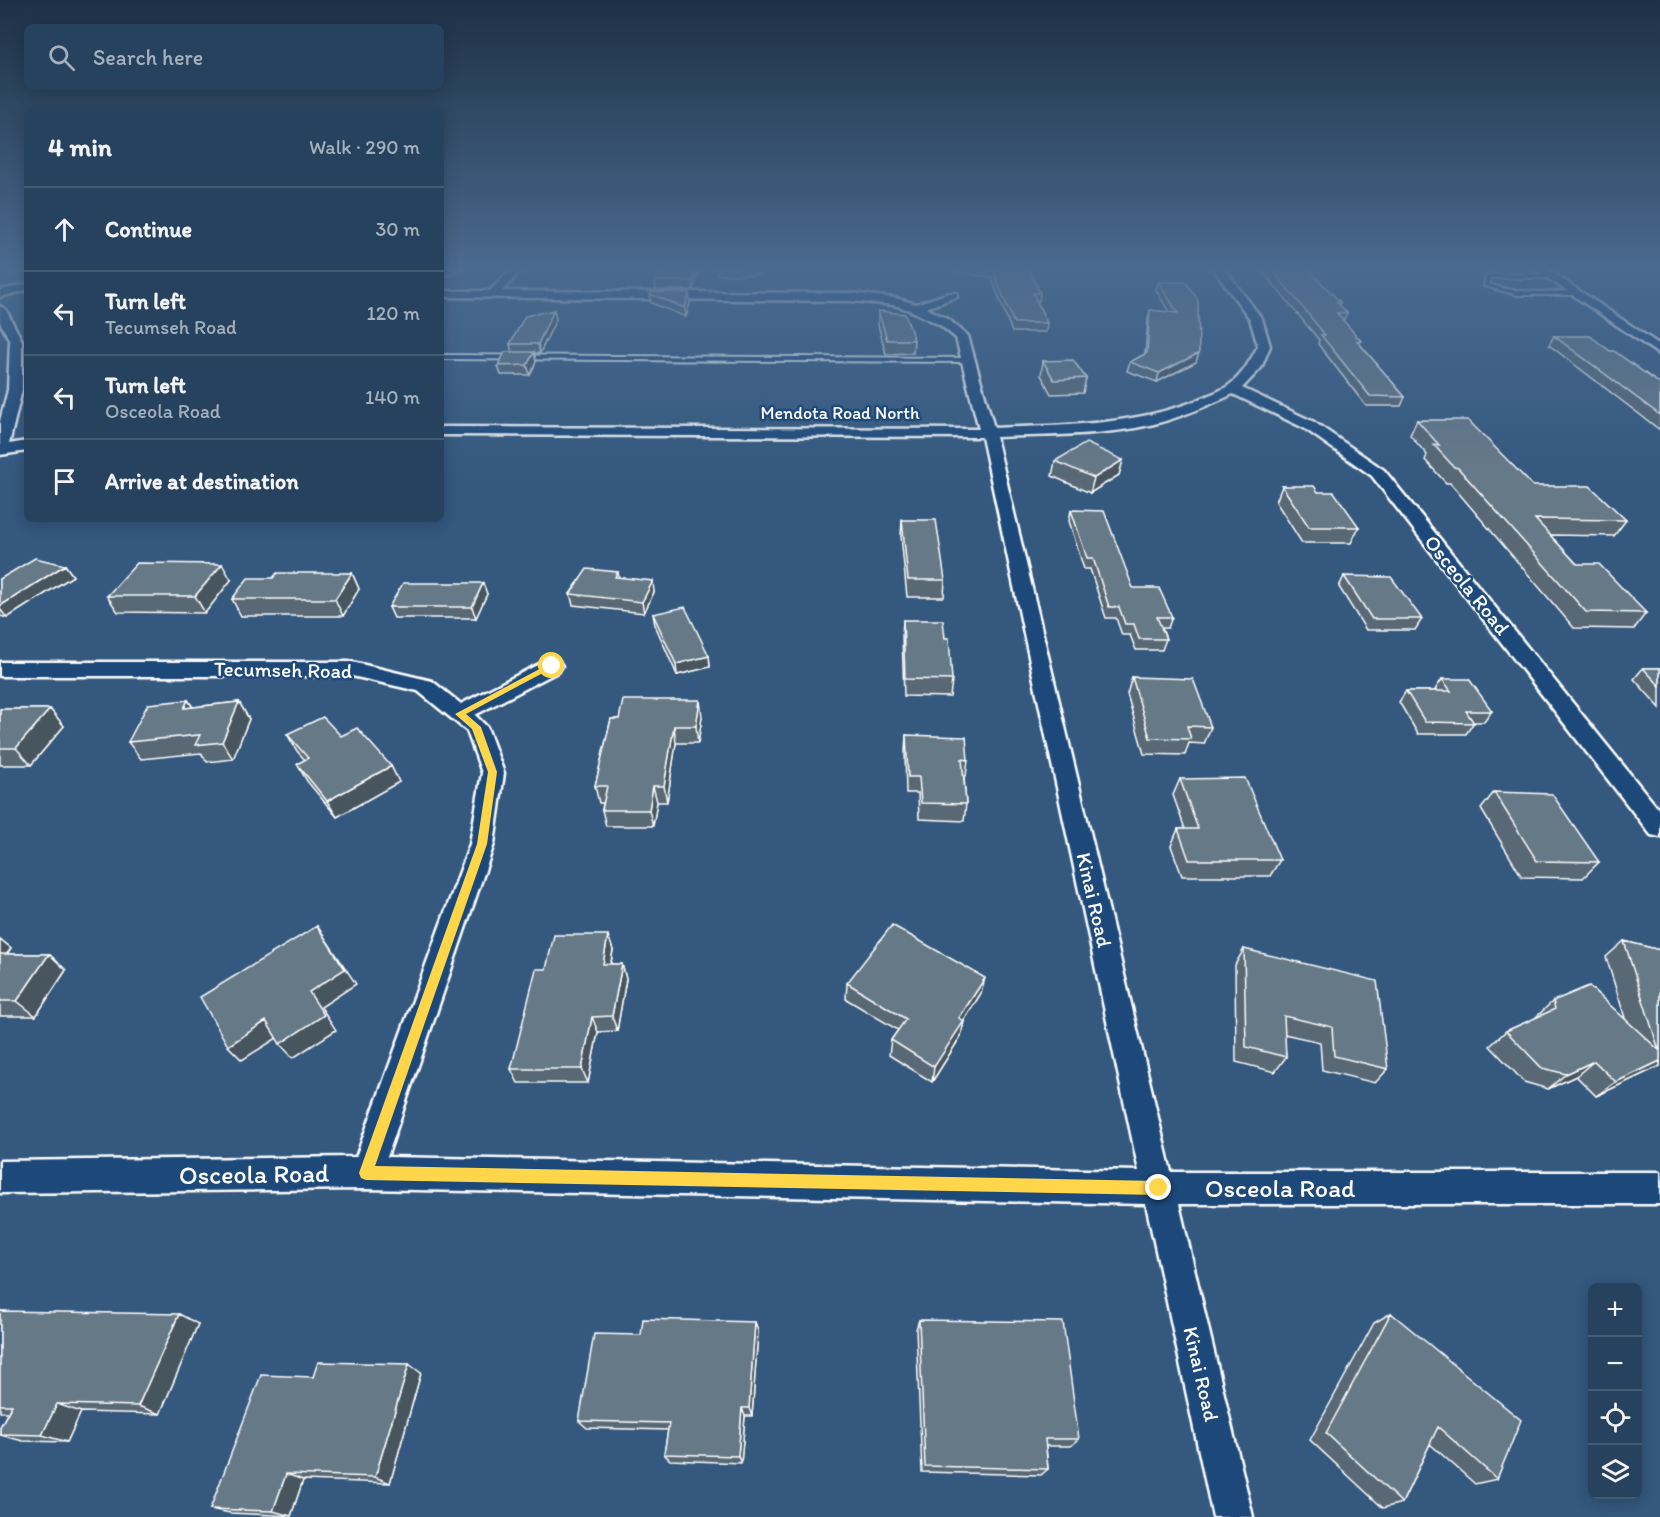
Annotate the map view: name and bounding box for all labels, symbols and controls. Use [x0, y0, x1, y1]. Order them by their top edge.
search box [24, 24, 444, 90]
icon: search [45, 41, 78, 74]
text: Search here [93, 44, 203, 71]
text: 4 min [48, 131, 112, 163]
text: Walk · 290 m [309, 135, 420, 159]
icon: ahead [48, 213, 81, 246]
text: Continue [105, 216, 192, 243]
text: 30 m [375, 217, 420, 241]
text: Turn left [105, 288, 186, 315]
icon: left [48, 297, 81, 330]
text: 120 m [367, 301, 420, 325]
text: Tecumseh Road [105, 315, 237, 339]
text: Turn left [105, 372, 186, 399]
icon: left [48, 381, 81, 414]
text: 140 m [365, 385, 420, 409]
text: Osceola Road [105, 399, 221, 423]
street label: Mendota Road North [760, 402, 920, 424]
icon: arrive [48, 465, 81, 498]
text: Arrive at destination [105, 468, 299, 495]
street label: Osceola Road [1419, 530, 1516, 640]
route start [538, 652, 564, 678]
street label: Tecumseh Road [214, 656, 352, 683]
street label: Kinai Road [1071, 850, 1118, 950]
street label: Osceola Road [178, 1157, 330, 1191]
street label: Osceola Road [1205, 1172, 1356, 1204]
route end [1145, 1174, 1171, 1200]
map controls [1588, 1283, 1642, 1499]
button: + [1588, 1283, 1642, 1337]
street label: Kinai Road [1178, 1324, 1225, 1424]
button: − [1588, 1337, 1642, 1391]
button: locate [1588, 1391, 1642, 1445]
button: layers [1588, 1445, 1642, 1499]

